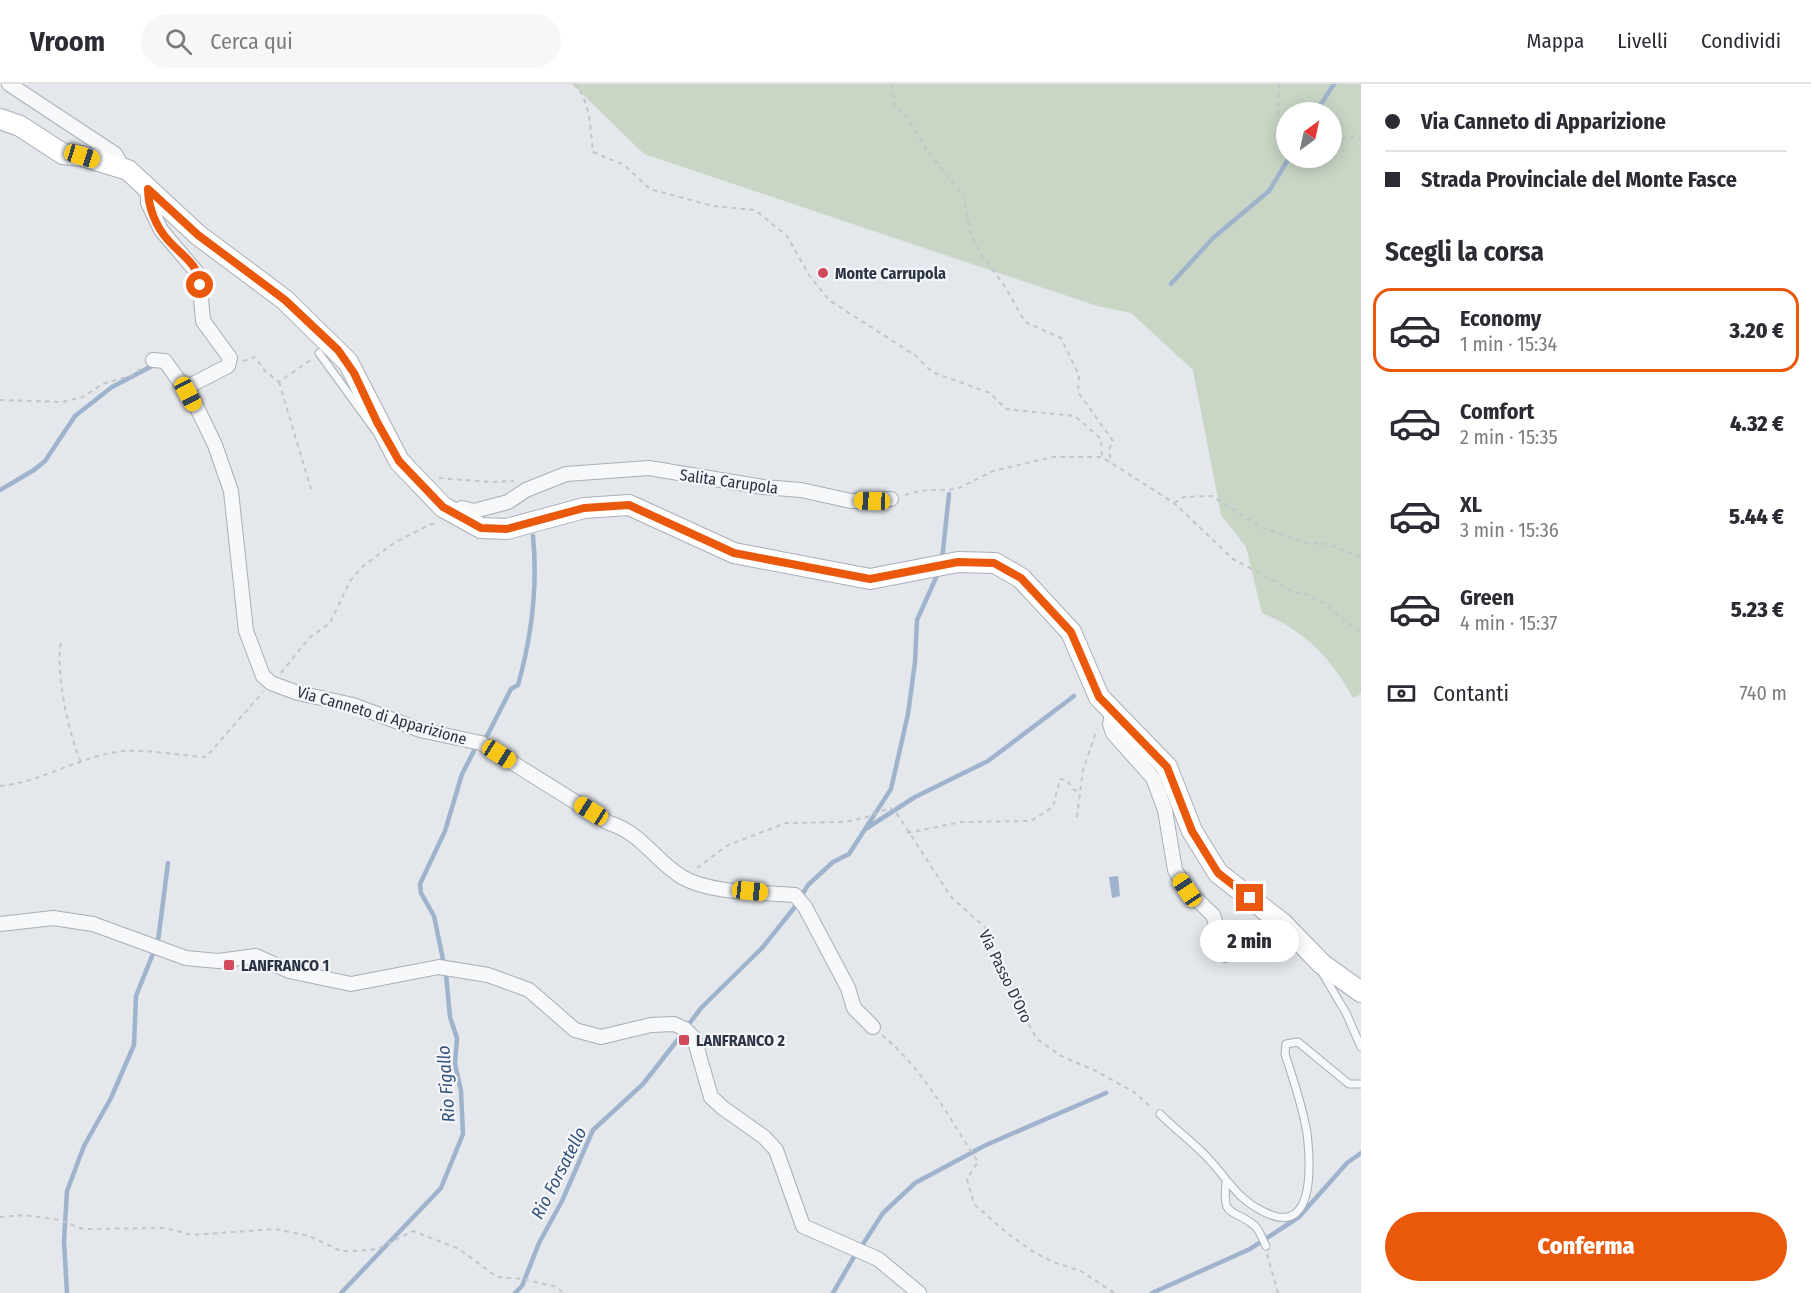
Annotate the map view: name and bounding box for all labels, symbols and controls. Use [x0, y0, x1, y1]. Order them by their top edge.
search box [141, 14, 561, 68]
text: Vroom [30, 25, 105, 58]
icon: search [162, 25, 195, 58]
text: Cerca qui [210, 28, 293, 55]
text: Mappa [1527, 28, 1584, 54]
text: Livelli [1617, 28, 1668, 54]
text: Condividi [1701, 28, 1781, 54]
north arrow [1276, 102, 1342, 168]
map controls [1276, 102, 1342, 168]
text: Via Canneto di Apparizione [1421, 108, 1666, 135]
car [62, 142, 102, 170]
text: Strada Provinciale del Monte Fasce [1421, 166, 1737, 193]
text: Scegli la corsa [1385, 236, 1544, 268]
place label: Monte Carrupola [835, 264, 946, 283]
marker: Monte Carrupola [816, 266, 830, 280]
route start [186, 271, 213, 298]
icon: car [1388, 303, 1442, 357]
text: Economy [1460, 305, 1541, 332]
text: 3.20 € [1730, 317, 1784, 344]
text: 1 min · 15:34 [1460, 332, 1557, 356]
car [172, 374, 204, 414]
icon: car [1388, 396, 1442, 450]
text: Comfort [1460, 398, 1534, 425]
text: 4.32 € [1730, 410, 1784, 437]
text: 2 min · 15:35 [1460, 425, 1558, 449]
street label: Salita Carupola [678, 465, 780, 498]
icon: car [1388, 489, 1442, 543]
car [854, 491, 890, 511]
text: XL [1460, 491, 1482, 518]
text: 5.44 € [1729, 503, 1784, 530]
text: 3 min · 15:36 [1460, 518, 1559, 542]
icon: car [1388, 582, 1442, 636]
text: Green [1460, 584, 1514, 611]
text: 5.23 € [1731, 596, 1784, 623]
text: 4 min · 15:37 [1460, 611, 1557, 635]
icon: cash [1385, 677, 1418, 710]
text: Contanti [1433, 680, 1509, 707]
text: 740 m [1739, 681, 1787, 705]
street label: Via Canneto di Apparizione [295, 682, 469, 749]
car [479, 737, 519, 771]
car [571, 794, 611, 828]
car [1169, 870, 1205, 910]
car [731, 880, 769, 902]
route end [1236, 884, 1263, 911]
callout: 2 min [1200, 919, 1300, 961]
street label: Via Passo D'Oro [975, 927, 1036, 1026]
text: 2 min [1227, 929, 1272, 953]
place label: LANFRANCO 1 [241, 956, 329, 975]
marker: LANFRANCO 1 [222, 958, 236, 972]
place label: LANFRANCO 2 [696, 1031, 786, 1050]
marker: LANFRANCO 2 [677, 1033, 691, 1047]
water label: Rio Figallo [432, 1045, 460, 1123]
water label: Rio Forsatello [526, 1123, 592, 1223]
button: Conferma [1385, 1212, 1787, 1281]

